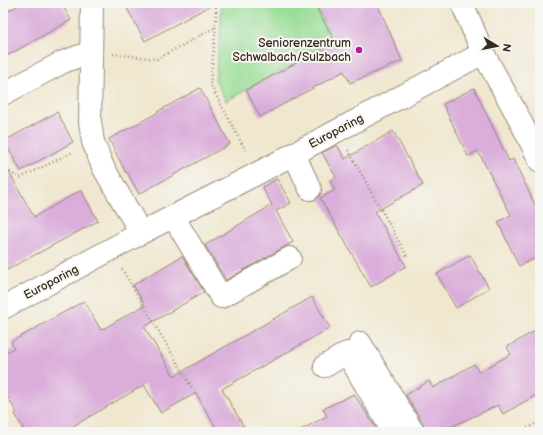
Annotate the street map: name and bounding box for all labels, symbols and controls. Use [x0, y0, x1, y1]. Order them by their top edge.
north arrow [477, 26, 517, 66]
place label: Seniorenzentrum Schwalbach/Sulzbach [232, 36, 351, 65]
text: N [499, 42, 513, 53]
marker: Seniorenzentrum Schwalbach/Sulzbach [354, 45, 364, 55]
street label: Europaring [306, 111, 366, 152]
street label: Europaring [21, 262, 81, 303]

